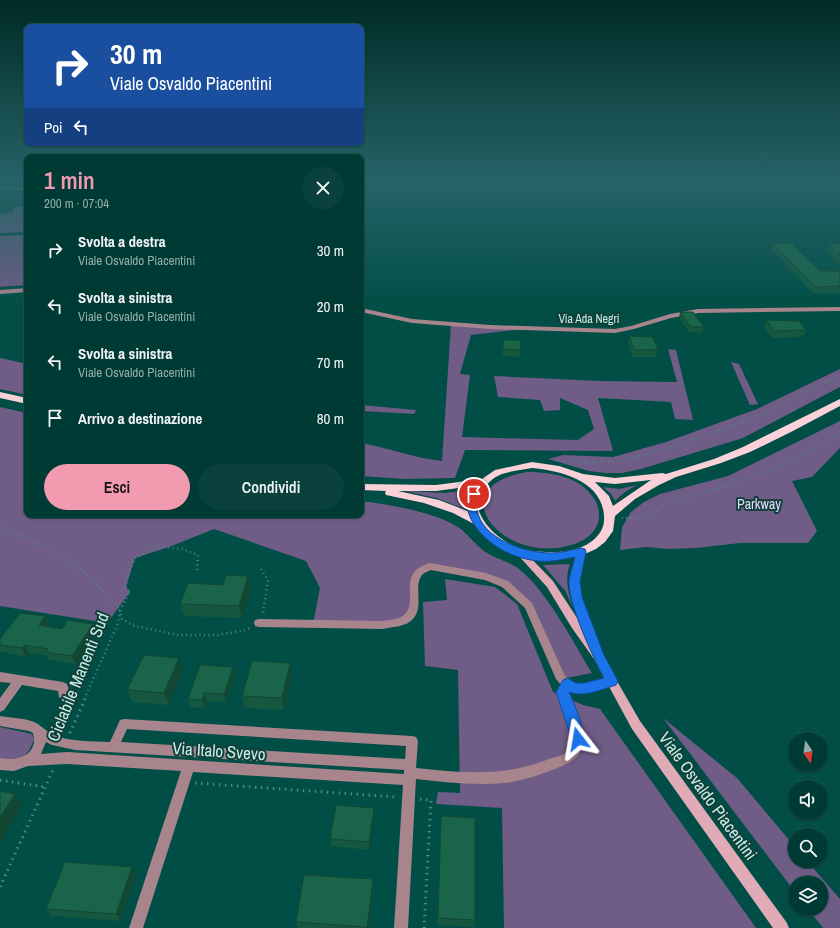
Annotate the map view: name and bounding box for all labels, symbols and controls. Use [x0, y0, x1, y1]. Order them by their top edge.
text: 30 m [110, 35, 162, 73]
icon: right [44, 40, 96, 92]
text: Viale Osvaldo Piacentini [110, 71, 272, 96]
icon: left [70, 116, 92, 138]
text: Poi [44, 117, 62, 138]
text: 1 min [44, 164, 95, 196]
button: close [302, 167, 344, 209]
text: 200 m · 07:04 [44, 195, 109, 212]
text: Svolta a destra [78, 231, 166, 252]
icon: right [44, 239, 66, 261]
text: 30 m [317, 240, 344, 261]
text: Viale Osvaldo Piacentini [78, 252, 195, 269]
text: Svolta a sinistra [78, 287, 172, 308]
icon: left [44, 295, 66, 317]
text: 20 m [317, 296, 344, 317]
text: Viale Osvaldo Piacentini [78, 308, 195, 325]
street label: Via Ada Negri [558, 311, 620, 327]
text: Svolta a sinistra [78, 343, 172, 364]
icon: left [44, 351, 66, 373]
text: 70 m [317, 352, 344, 373]
text: Viale Osvaldo Piacentini [78, 364, 195, 381]
icon: arrive [44, 407, 66, 429]
text: Arrivo a destinazione [78, 408, 202, 429]
text: 80 m [317, 408, 344, 429]
button: Esci [44, 464, 190, 510]
button: Condividi [198, 464, 344, 510]
pin [457, 477, 491, 511]
icon: arrive [463, 483, 485, 505]
park label: Parkway [737, 495, 781, 513]
street label: Ciclabile Manenti Sud [41, 609, 114, 745]
position arrow [557, 718, 599, 760]
street label: Viale Osvaldo Piacentini [654, 727, 763, 864]
north arrow [788, 732, 828, 772]
map controls [788, 732, 828, 916]
street label: Via Italo Svevo [172, 736, 267, 765]
button: sound [788, 780, 828, 820]
button: search [788, 828, 828, 868]
button: layers [788, 876, 828, 916]

